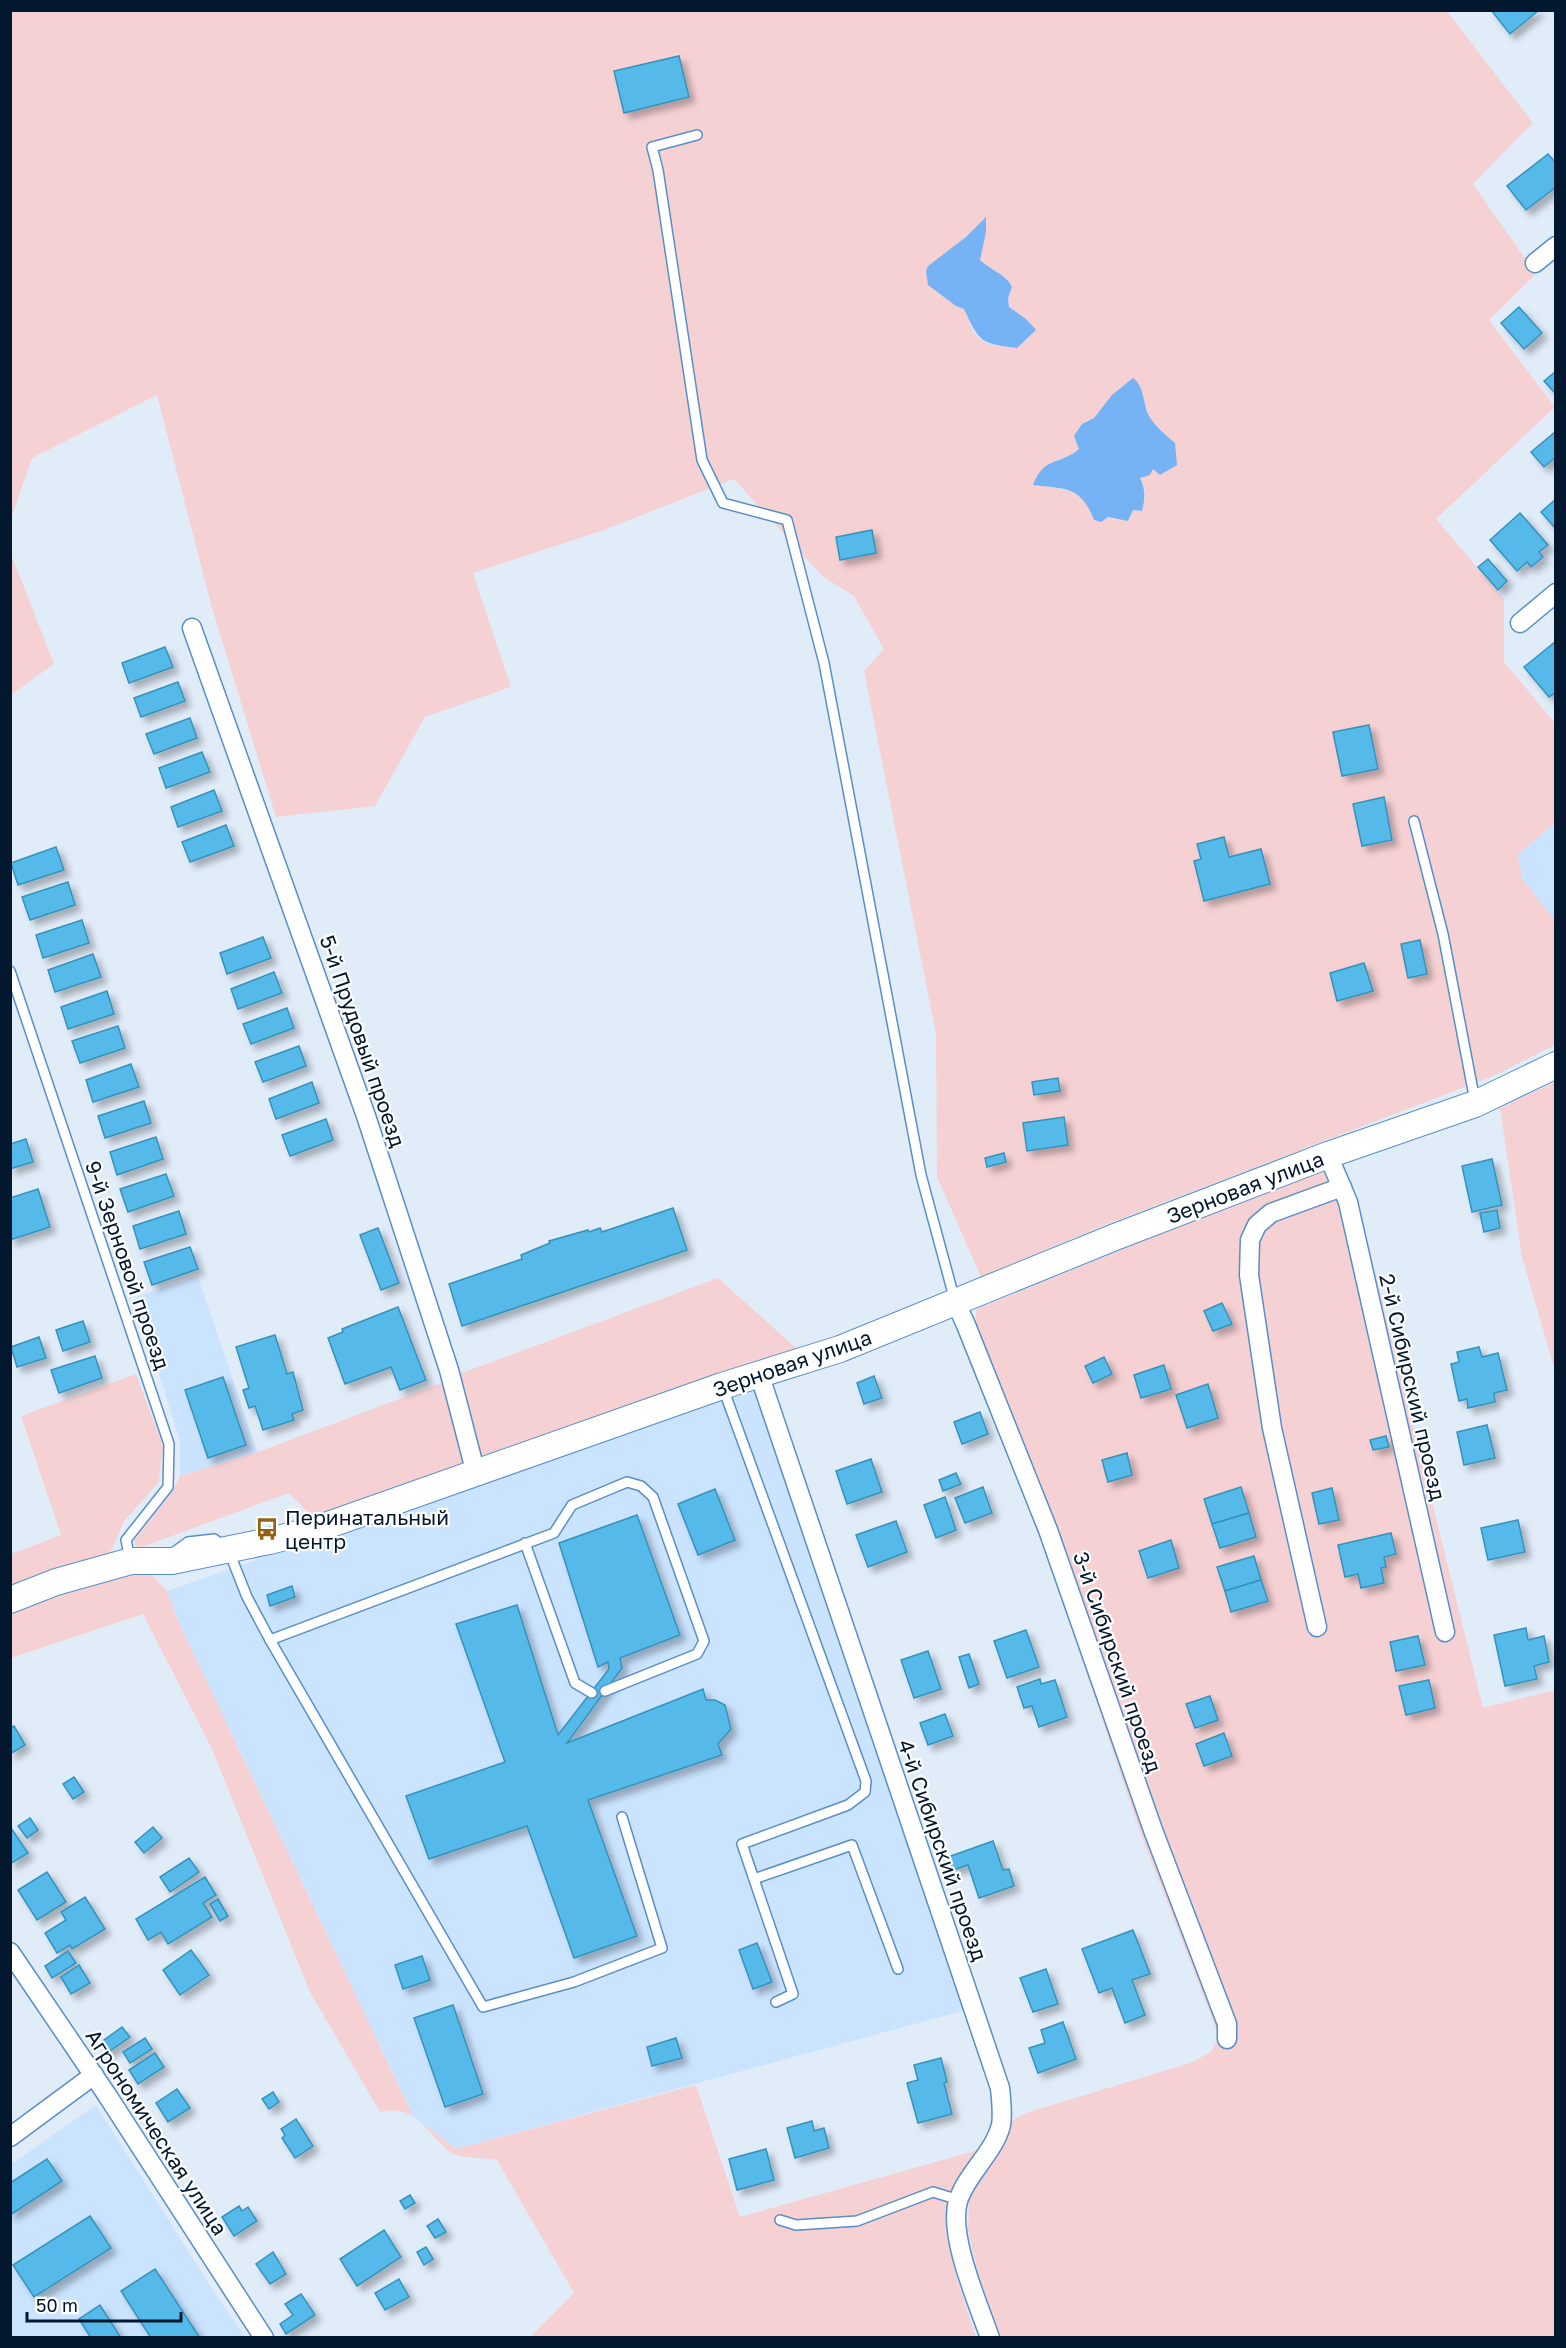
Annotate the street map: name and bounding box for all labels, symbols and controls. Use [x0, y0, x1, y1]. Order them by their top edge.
street label: 5-й Прудовый проезд [315, 932, 412, 1151]
street label: Зерновая улица [1163, 1145, 1327, 1229]
street label: 9-й Зерновой проезд [80, 1157, 176, 1373]
street label: 2-й Сибирский проезд [1374, 1271, 1452, 1503]
street label: Зерновая улица [709, 1324, 875, 1402]
place label: Перинатальный центр [285, 1504, 449, 1554]
bus stop icon: Перинатальный центр [254, 1516, 280, 1542]
street label: 3-й Сибирский проезд [1068, 1548, 1168, 1776]
street label: 4-й Сибирский проезд [893, 1736, 993, 1964]
street label: Агрономическая улица [81, 2024, 233, 2240]
scale bar [27, 2285, 182, 2323]
text: 50 m [36, 2294, 78, 2316]

